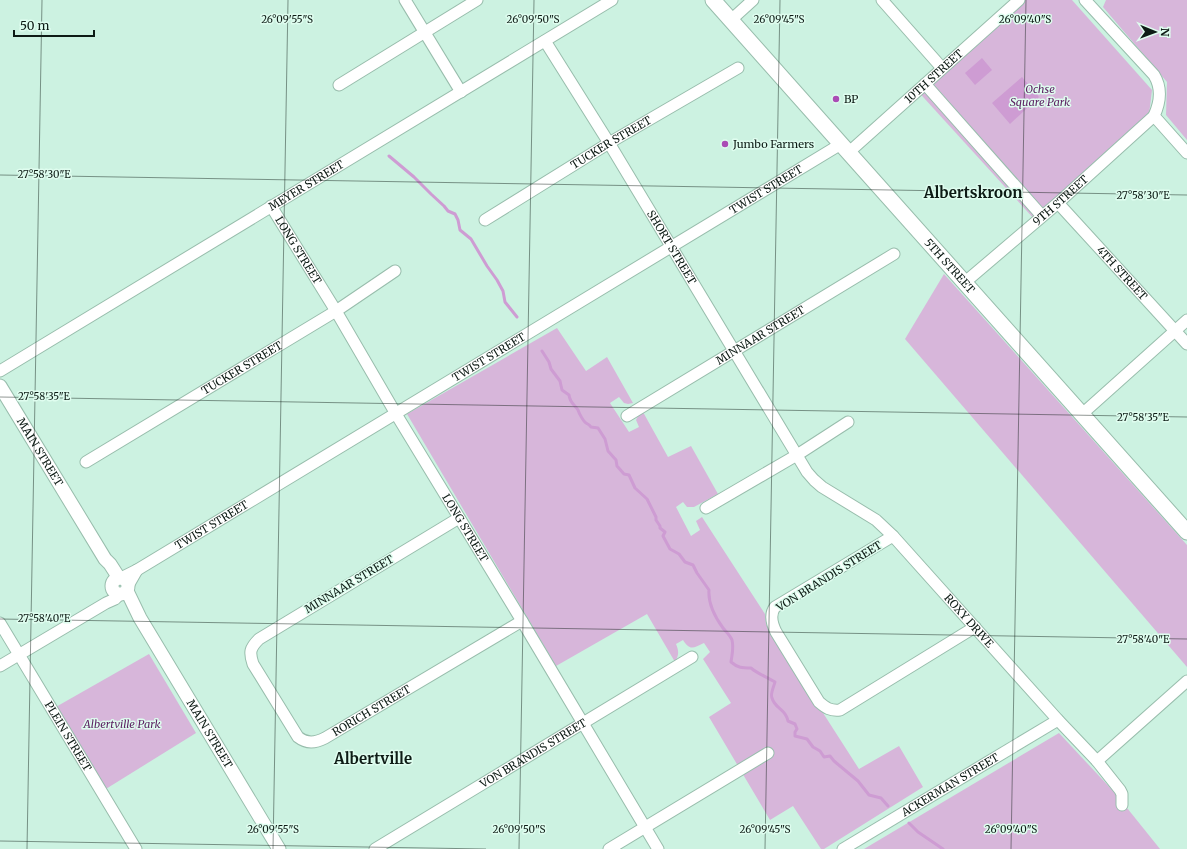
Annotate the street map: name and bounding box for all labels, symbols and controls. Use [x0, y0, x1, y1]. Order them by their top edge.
scale bar [14, 12, 94, 38]
north arrow [1135, 12, 1175, 52]
text: 26°09'55"S [261, 13, 313, 26]
text: 26°09'50"S [507, 13, 560, 26]
text: 26°09'45"S [754, 13, 805, 26]
text: 26°09'40"S [999, 13, 1051, 26]
text: 50 m [20, 18, 49, 33]
text: N [1158, 28, 1172, 37]
street label: 10TH STREET [901, 46, 966, 106]
park label: Ochse Square Park [1010, 82, 1070, 109]
place label: BP [844, 92, 858, 106]
marker: BP [831, 94, 841, 104]
street label: TUCKER STREET [568, 113, 654, 172]
place label: Jumbo Farmers [732, 137, 814, 151]
marker: Jumbo Farmers [720, 139, 730, 149]
street label: MEYER STREET [266, 157, 347, 214]
street label: TWIST STREET [727, 162, 805, 217]
text: 27°58'30"E [17, 168, 71, 181]
street label: 9TH STREET [1030, 172, 1091, 228]
district label: Albertskroon [923, 183, 1022, 202]
text: 27°58'30"E [1116, 189, 1170, 202]
street label: SHORT STREET [644, 208, 700, 287]
street label: LONG STREET [272, 214, 325, 287]
street label: 5TH STREET [922, 236, 978, 296]
street label: 4TH STREET [1094, 243, 1151, 303]
street label: MINNAAR STREET [713, 303, 808, 367]
street label: TWIST STREET [450, 329, 528, 385]
street label: TUCKER STREET [199, 338, 285, 398]
text: 27°58'35"E [18, 390, 71, 403]
text: 27°58'35"E [1117, 411, 1170, 424]
street label: MAIN STREET [14, 415, 66, 489]
street label: LONG STREET [439, 491, 492, 565]
street label: TWIST STREET [172, 497, 251, 552]
street label: VON BRANDIS STREET [773, 538, 885, 615]
street label: MINNAAR STREET [302, 552, 396, 616]
street label: ROXY DRIVE [941, 591, 997, 650]
text: 27°58'40"E [18, 612, 71, 625]
text: 27°58'40"E [1117, 633, 1170, 646]
street label: RORICH STREET [330, 682, 413, 739]
street label: MAIN STREET [184, 697, 236, 771]
street label: PLEIN STREET [42, 699, 95, 774]
street label: VON BRANDIS STREET [477, 715, 589, 791]
park label: Albertville Park [83, 717, 160, 731]
district label: Albertville [333, 749, 412, 768]
street label: ACKERMAN STREET [898, 750, 1002, 820]
text: 26°09'55"S [247, 823, 299, 836]
text: 26°09'50"S [493, 823, 546, 836]
text: 26°09'45"S [740, 823, 791, 836]
text: 26°09'40"S [985, 823, 1037, 836]

